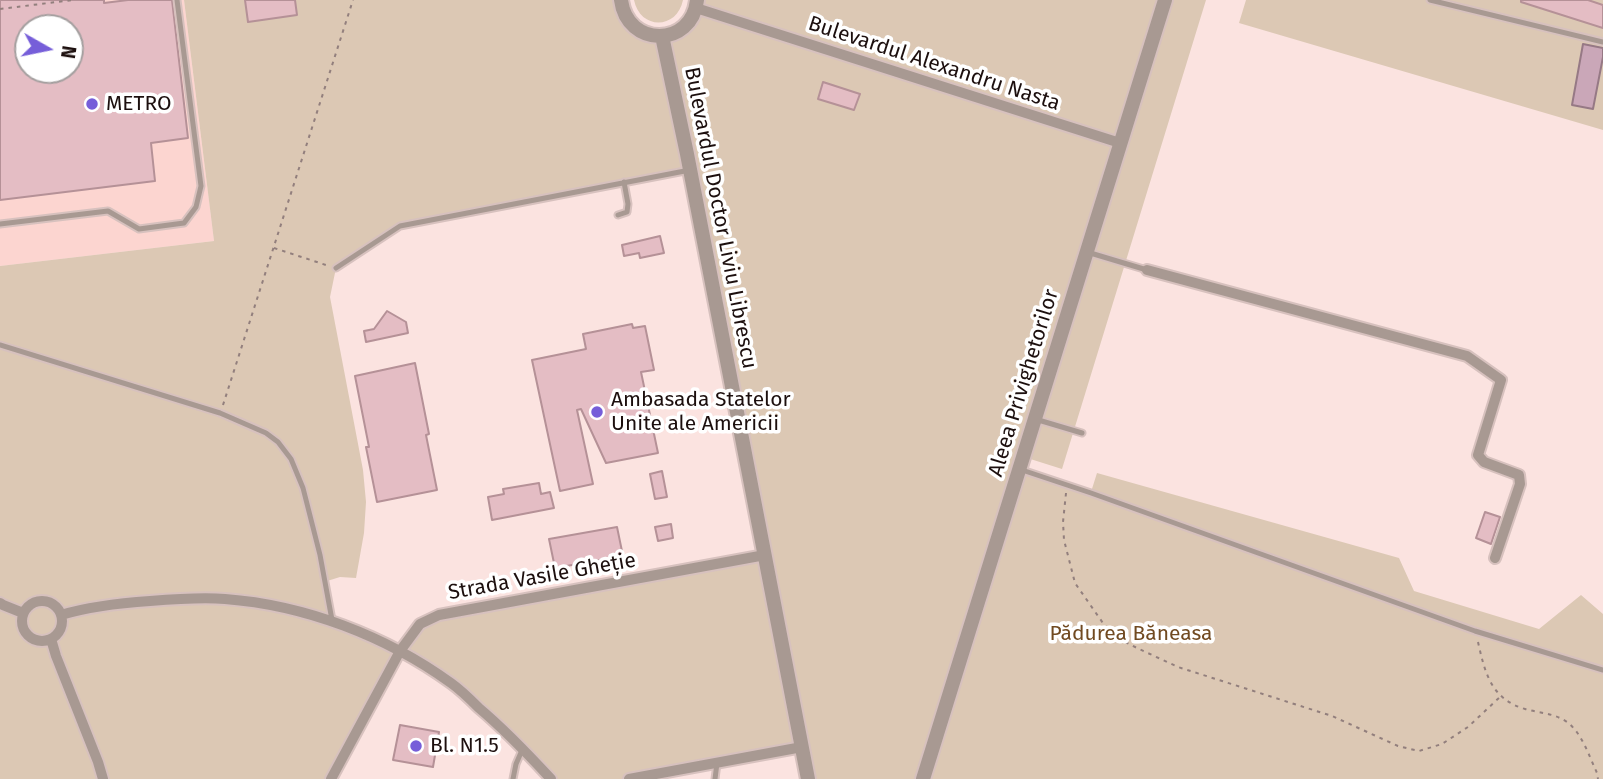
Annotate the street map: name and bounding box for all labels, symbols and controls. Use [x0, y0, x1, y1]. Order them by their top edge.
street label: Bulevardul Alexandru Nasta [805, 11, 1063, 117]
north arrow [14, 14, 84, 84]
text: N [56, 44, 81, 60]
street label: Bulevardul Doctor Liviu Librescu [678, 65, 762, 371]
place label: METRO [106, 91, 171, 117]
marker: METRO [84, 96, 100, 112]
street label: Aleea Privighetorilor [984, 286, 1064, 480]
place label: Ambasada Statelor Unite ale Americii [611, 387, 791, 437]
marker: Ambasada Statelor Unite ale Americii [589, 404, 605, 420]
street label: Strada Vasile Gheție [446, 548, 638, 606]
park label: Pădurea Băneasa [1050, 621, 1212, 647]
place label: Bl. N1.5 [430, 733, 499, 759]
marker: Bl. N1.5 [408, 738, 424, 754]

